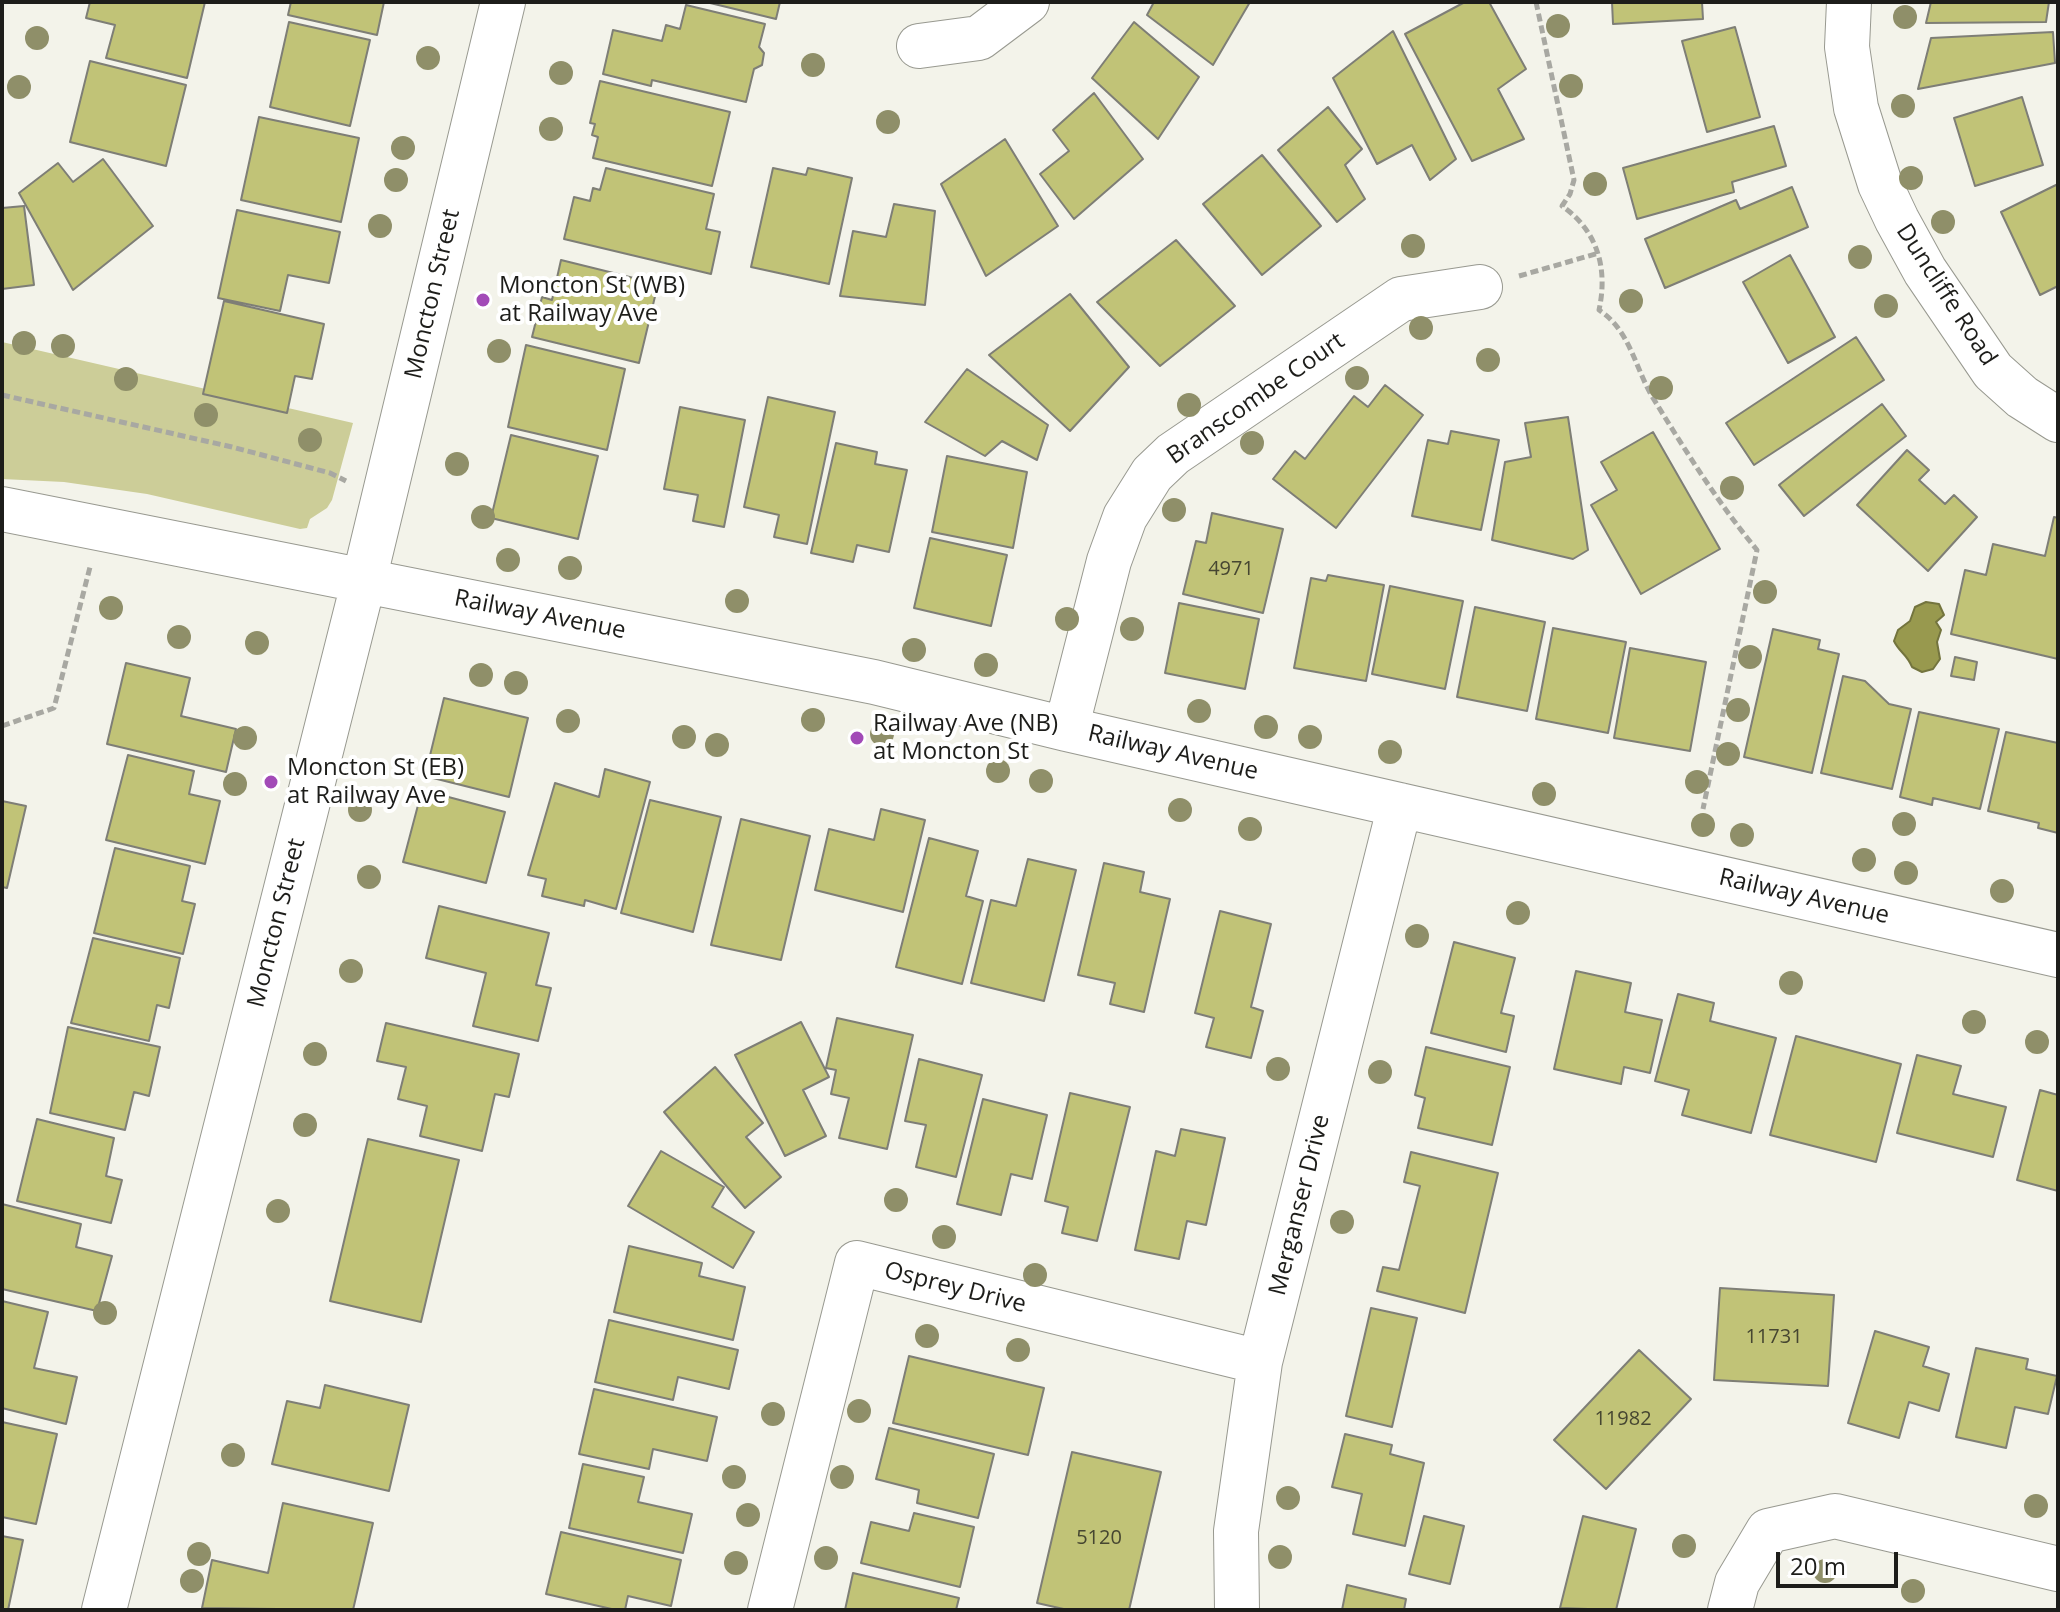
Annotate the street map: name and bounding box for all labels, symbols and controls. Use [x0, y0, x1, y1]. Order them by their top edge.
street label: Moncton Street [399, 206, 467, 382]
street label: Duncliffe Road [1889, 219, 2003, 371]
place label: Moncton St (WB) at Railway Ave [499, 272, 685, 328]
marker: Moncton St (WB) at Railway Ave [474, 291, 492, 309]
street label: Branscombe Court [1162, 327, 1350, 471]
house number: 4971 [1208, 557, 1254, 581]
street label: Railway Avenue [452, 584, 628, 646]
place label: Railway Ave (NB) at Moncton St [873, 710, 1058, 766]
street label: Railway Avenue [1085, 719, 1261, 787]
marker: Railway Ave (NB) at Moncton St [848, 729, 866, 747]
place label: Moncton St (EB) at Railway Ave [287, 754, 464, 810]
marker: Moncton St (EB) at Railway Ave [262, 773, 280, 791]
street label: Moncton Street [242, 835, 312, 1011]
street label: Railway Avenue [1716, 863, 1892, 931]
street label: Merganser Drive [1264, 1111, 1336, 1299]
street label: Osprey Drive [881, 1256, 1029, 1320]
house number: 11731 [1745, 1325, 1803, 1349]
house number: 11982 [1594, 1407, 1652, 1431]
house number: 5120 [1076, 1526, 1122, 1550]
scale bar [1780, 1536, 1902, 1586]
text: 20 m [1790, 1549, 1846, 1582]

